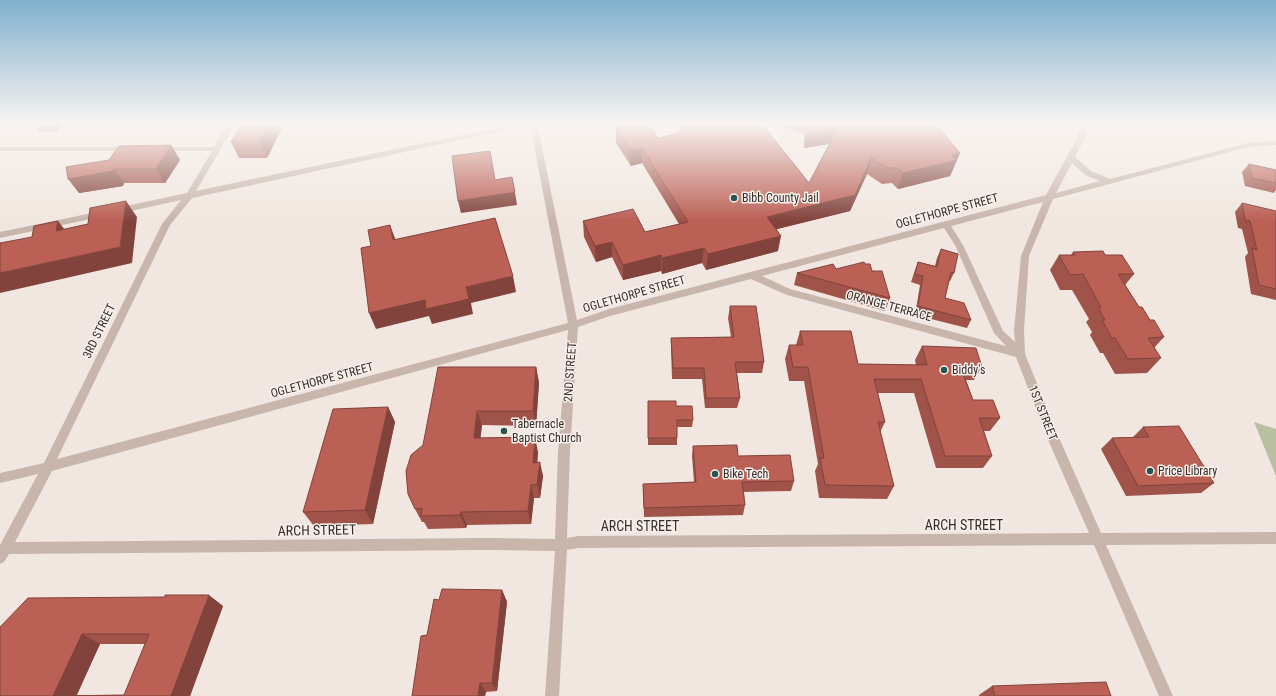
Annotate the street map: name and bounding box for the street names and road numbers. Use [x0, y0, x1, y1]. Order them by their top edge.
street label: OGLETHORPE STREET [894, 191, 1000, 231]
street label: OGLETHORPE STREET [581, 273, 687, 315]
street label: ORANGE TERRACE [845, 288, 933, 324]
street label: 3RD STREET [80, 301, 118, 361]
street label: 2ND STREET [561, 342, 579, 402]
street label: OGLETHORPE STREET [269, 360, 375, 400]
street label: 1ST STREET [1026, 383, 1060, 443]
street label: ARCH STREET [925, 517, 1003, 533]
street label: ARCH STREET [601, 518, 679, 534]
street label: ARCH STREET [278, 521, 356, 539]

